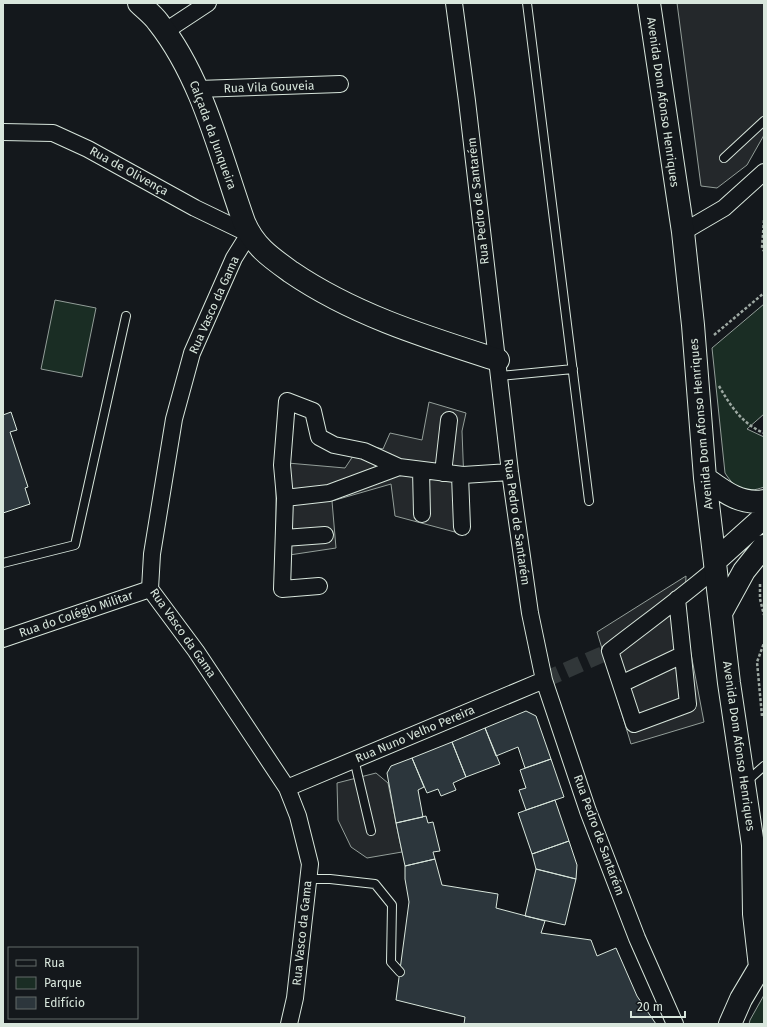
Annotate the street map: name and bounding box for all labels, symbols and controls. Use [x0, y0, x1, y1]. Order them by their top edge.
street label: Avenida Dom Afonso Henriques [644, 16, 682, 188]
street label: Rua Vila Gouveia [223, 78, 315, 96]
street label: Calçada da Junqueira [187, 79, 239, 191]
street label: Rua Pedro de Santarém [464, 137, 492, 265]
street label: Rua de Olivença [87, 144, 171, 198]
street label: Rua Vasco da Gama [186, 254, 242, 356]
street label: Avenida Dom Afonso Henriques [687, 338, 715, 510]
street label: Rua Pedro de Santarém [501, 458, 533, 586]
street label: Rua Vasco da Gama [147, 586, 219, 680]
street label: Rua do Colégio Militar [17, 588, 135, 640]
street label: Avenida Dom Afonso Henriques [720, 660, 758, 832]
street label: Rua Nuno Velho Pereira [353, 703, 477, 765]
street label: Rua Pedro de Santarém [571, 773, 627, 897]
street label: Rua Vasco da Gama [290, 880, 314, 986]
legend [8, 947, 138, 1019]
text: Rua [44, 956, 65, 970]
text: Parque [44, 976, 82, 990]
scale bar [631, 993, 685, 1019]
text: Edifício [44, 996, 85, 1010]
text: 20 m [637, 1000, 663, 1014]

